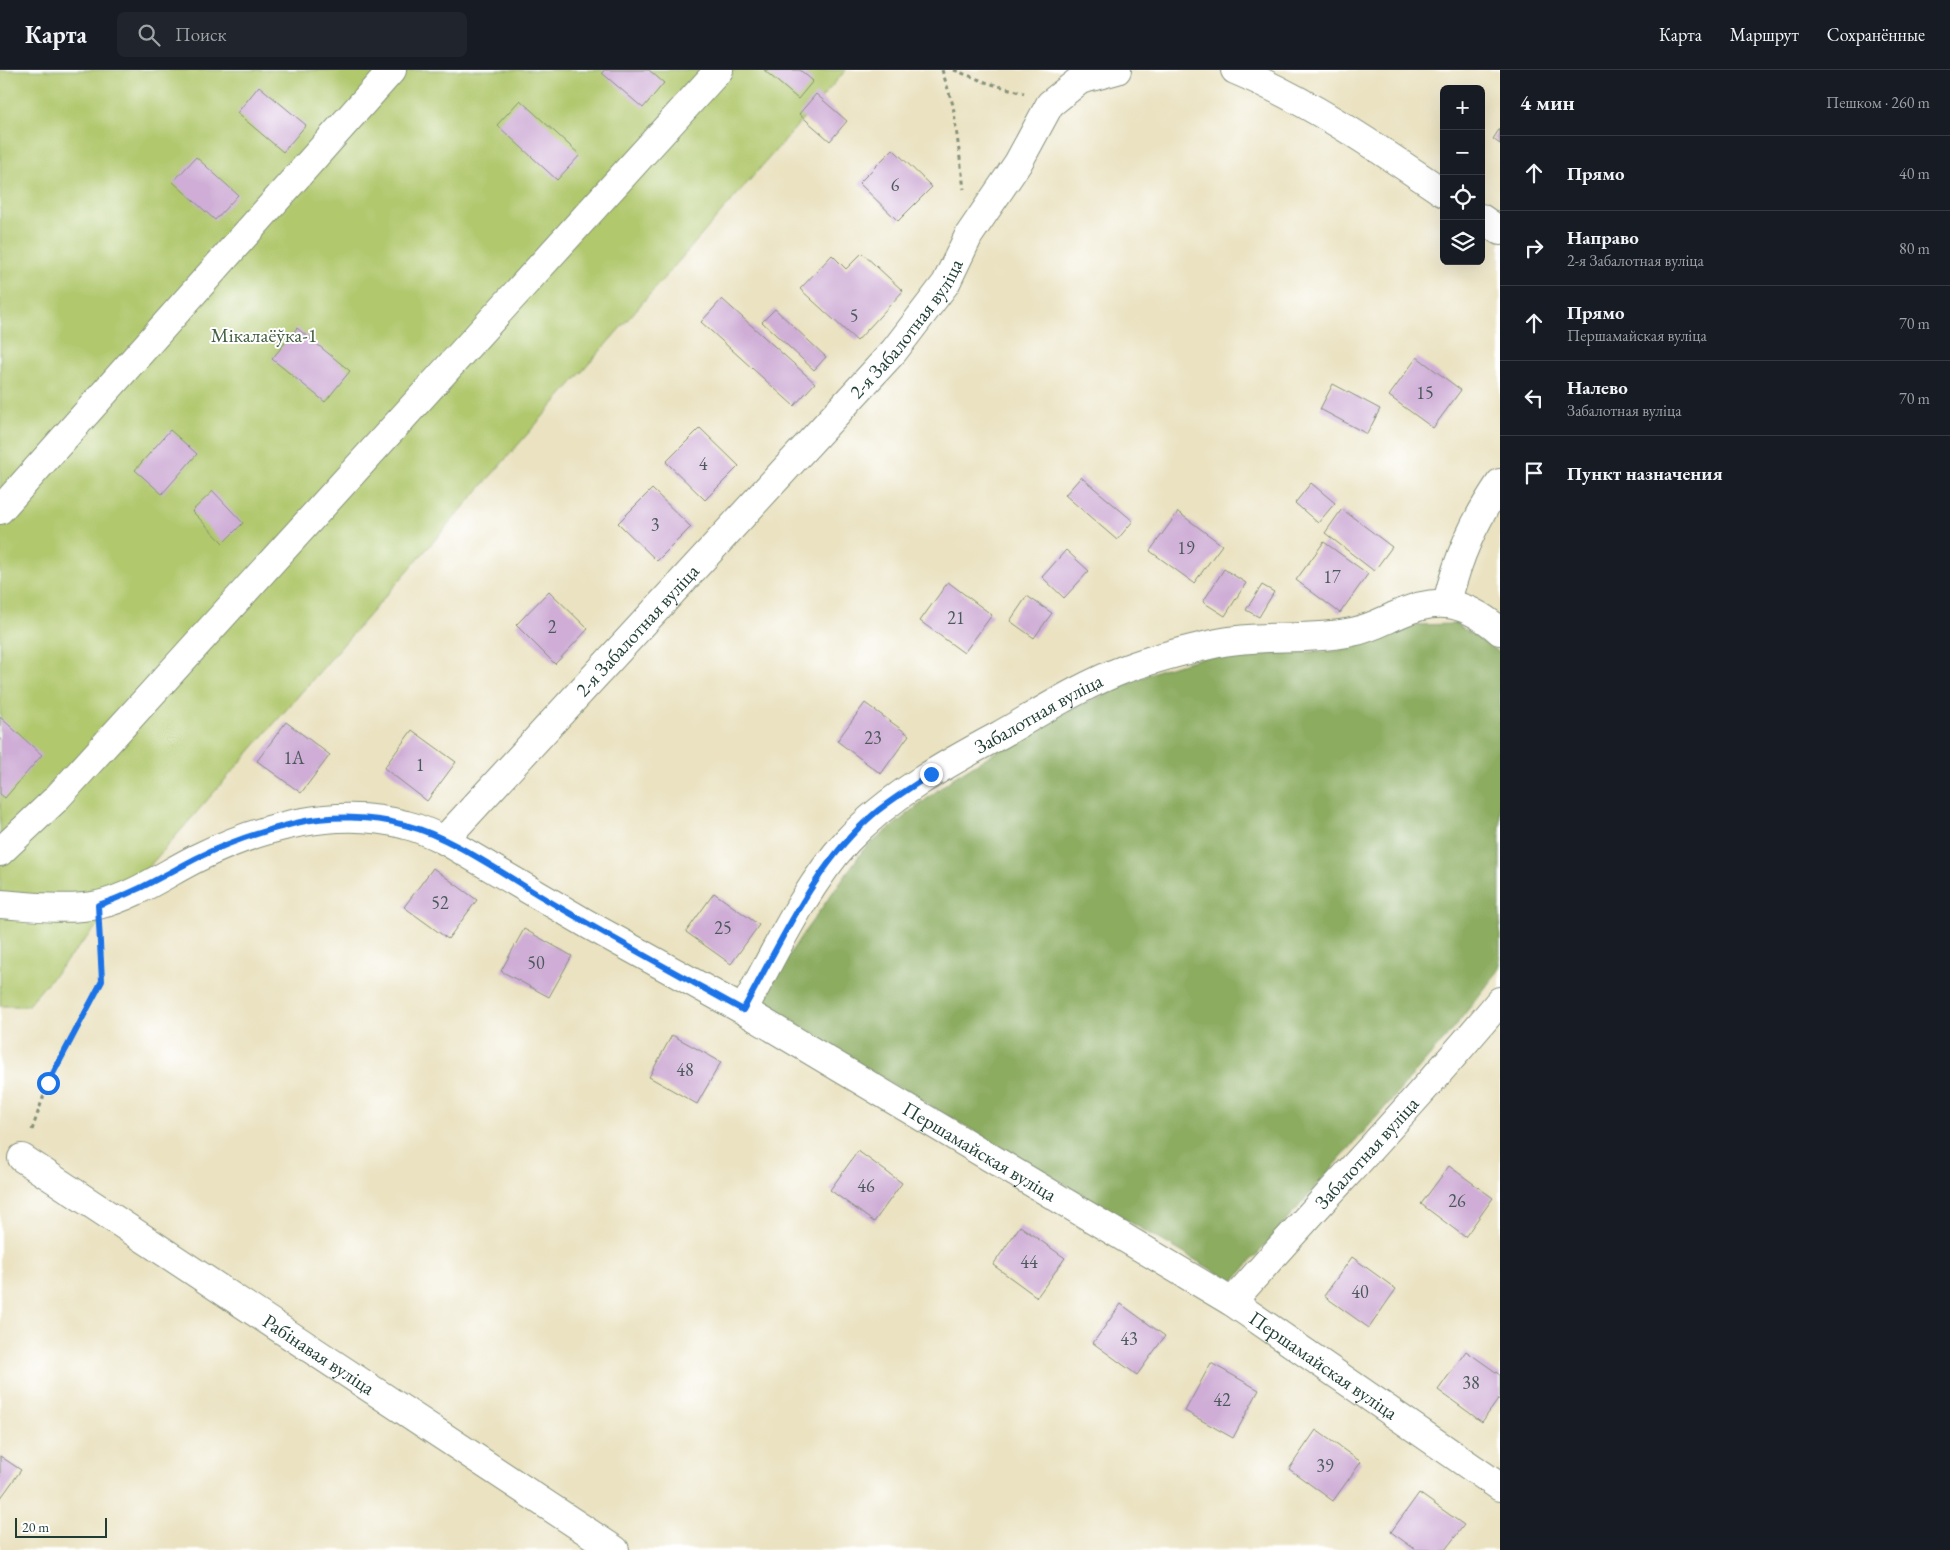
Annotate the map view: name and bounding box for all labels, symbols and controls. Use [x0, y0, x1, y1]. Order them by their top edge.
search box [117, 12, 467, 57]
text: Карта [25, 19, 87, 50]
icon: search [135, 21, 163, 49]
text: Поиск [175, 22, 227, 47]
text: Карта [1659, 23, 1702, 46]
text: Маршрут [1730, 23, 1799, 46]
text: Сохранённые [1827, 23, 1925, 46]
map controls [1440, 85, 1485, 265]
button: + [1440, 85, 1485, 130]
text: 4 мин [1520, 89, 1575, 116]
text: Пешком · 260 m [1826, 92, 1930, 113]
button: − [1440, 130, 1485, 175]
icon: ahead [1520, 159, 1548, 187]
text: Прямо [1567, 161, 1625, 186]
text: 40 m [1899, 163, 1930, 184]
house number: 6 [891, 173, 900, 196]
button: locate [1440, 175, 1485, 220]
button: layers [1440, 220, 1485, 265]
text: Направо [1567, 225, 1639, 250]
icon: right [1520, 234, 1548, 262]
text: 80 m [1899, 238, 1930, 259]
text: 2-я Забалотная вуліца [1567, 250, 1704, 271]
street label: 2-я Забалотная вуліца [844, 254, 969, 404]
text: Прямо [1567, 300, 1625, 325]
house number: 5 [850, 304, 858, 327]
icon: ahead [1520, 309, 1548, 337]
text: 70 m [1899, 313, 1930, 334]
park label: Мікалаёўка-1 [211, 322, 317, 348]
text: Першамайская вуліца [1567, 325, 1707, 346]
text: Налево [1567, 375, 1628, 400]
house number: 15 [1416, 381, 1434, 404]
icon: left [1520, 384, 1548, 412]
text: 70 m [1899, 388, 1930, 409]
text: Забалотная вуліца [1567, 400, 1682, 421]
house number: 4 [699, 452, 708, 475]
icon: arrive [1520, 459, 1548, 487]
text: Пункт назначения [1567, 461, 1723, 486]
house number: 3 [651, 513, 659, 536]
house number: 19 [1177, 536, 1195, 559]
street label: 2-я Забалотная вуліца [569, 558, 705, 702]
house number: 17 [1323, 565, 1341, 588]
house number: 21 [947, 606, 965, 629]
house number: 2 [548, 615, 557, 638]
street label: Забалотная вуліца [970, 667, 1107, 759]
house number: 23 [864, 726, 882, 749]
house number: 1А [283, 746, 305, 769]
house number: 1 [416, 753, 424, 776]
route end [920, 763, 943, 786]
house number: 52 [431, 891, 449, 914]
house number: 25 [714, 916, 732, 939]
house number: 50 [527, 951, 545, 974]
house number: 48 [676, 1058, 694, 1081]
route start [37, 1072, 60, 1095]
street label: Забалотная вуліца [1309, 1091, 1424, 1214]
street label: Першамайская вуліца [898, 1095, 1062, 1207]
house number: 46 [857, 1174, 875, 1197]
house number: 26 [1448, 1189, 1466, 1212]
house number: 44 [1020, 1250, 1038, 1273]
house number: 40 [1351, 1280, 1369, 1303]
street label: Першамайская вуліца [1244, 1305, 1403, 1426]
street label: Рабінавая вуліца [258, 1308, 380, 1401]
house number: 43 [1120, 1327, 1138, 1350]
house number: 38 [1462, 1371, 1480, 1394]
house number: 42 [1213, 1388, 1231, 1411]
house number: 39 [1316, 1454, 1334, 1477]
scale bar [15, 1515, 108, 1538]
text: 20 m [22, 1518, 49, 1536]

